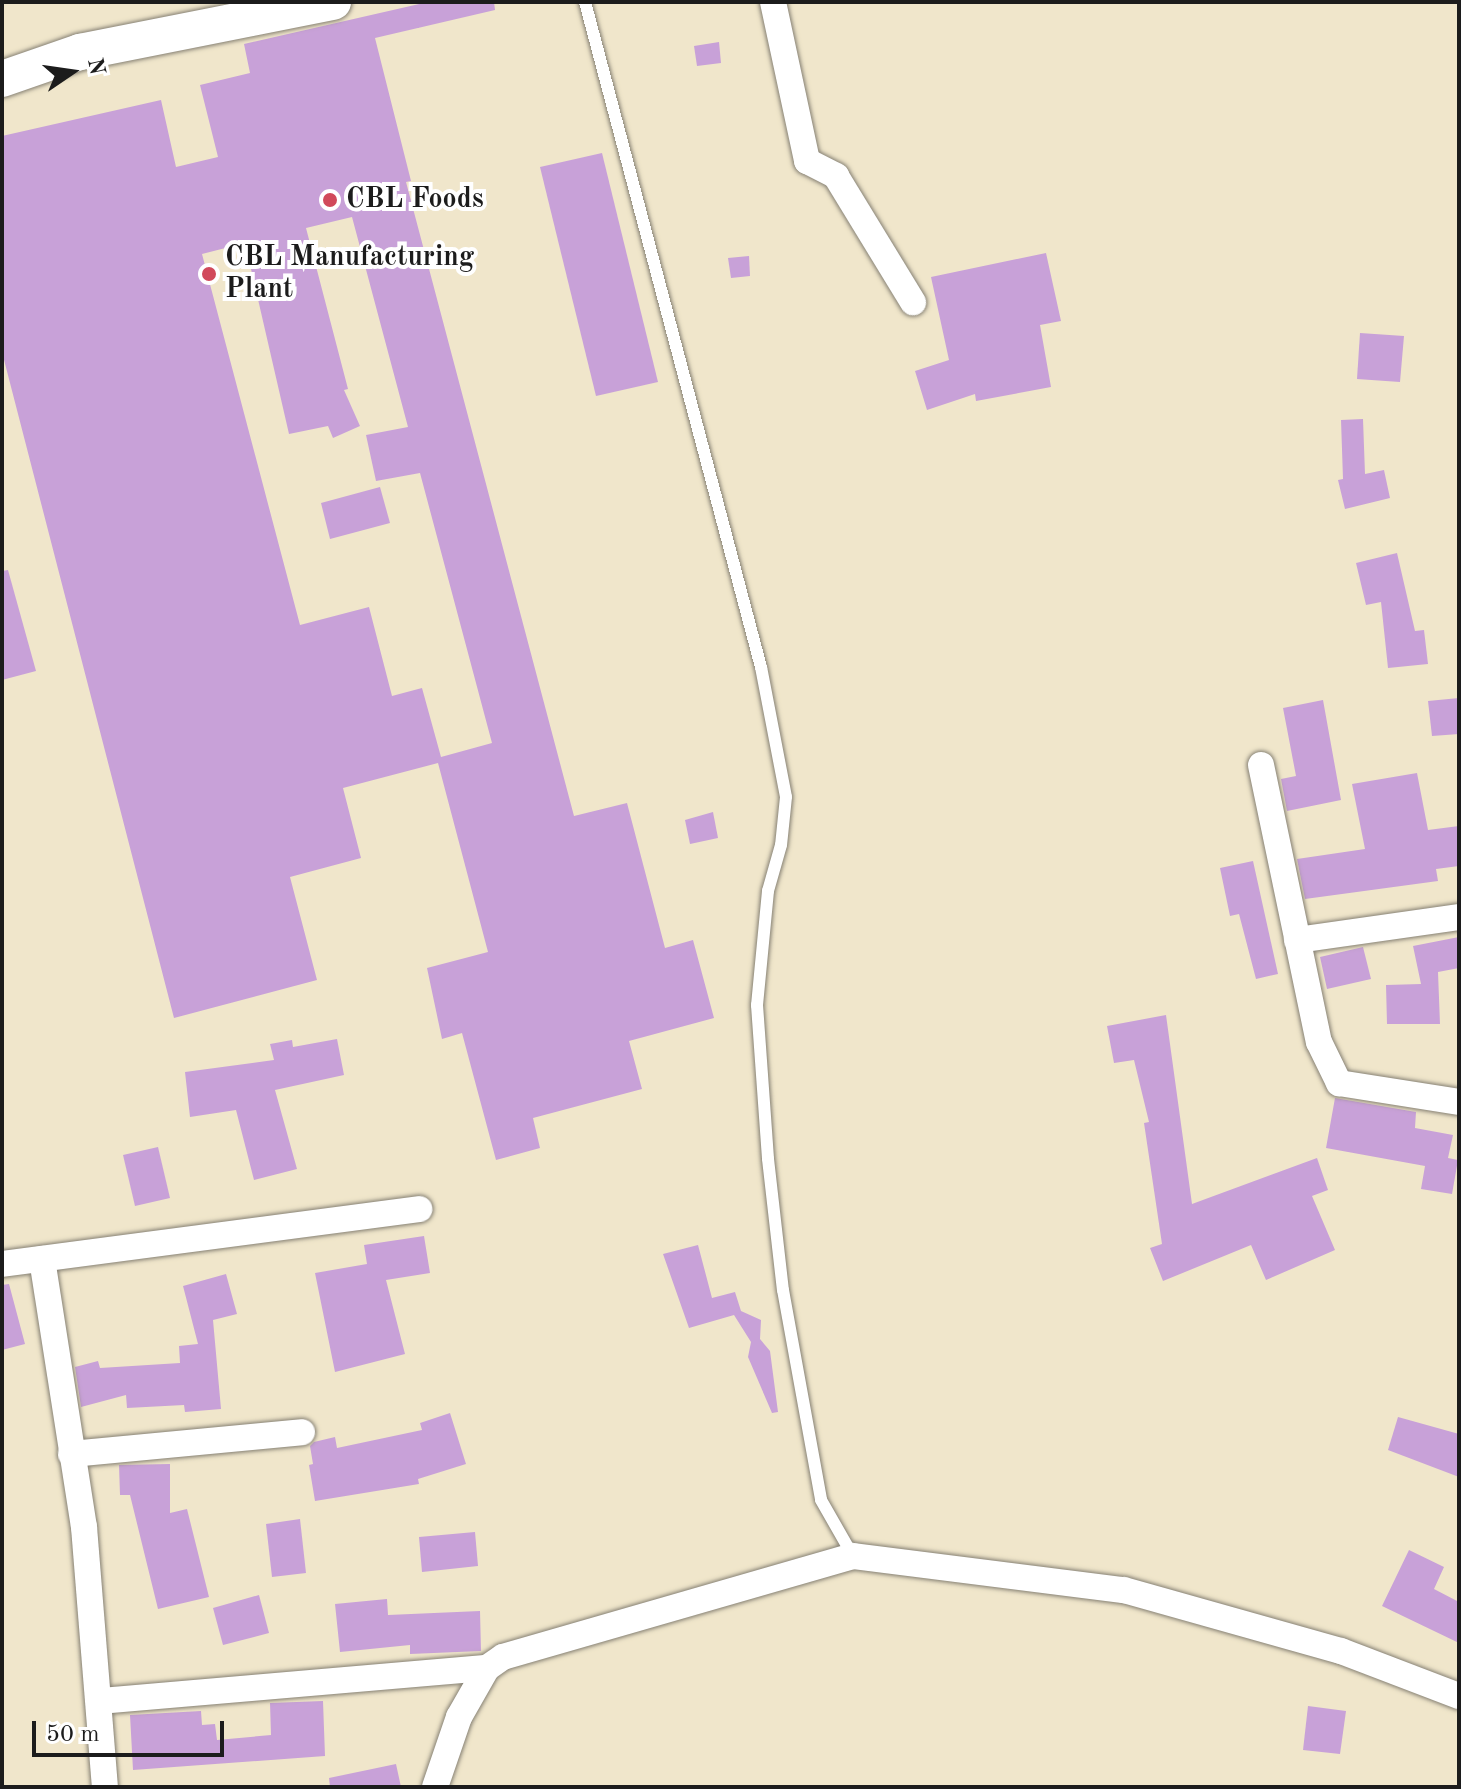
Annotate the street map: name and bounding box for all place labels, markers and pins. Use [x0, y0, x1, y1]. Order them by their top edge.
place label: CBL Foods [346, 183, 484, 217]
marker: CBL Foods [321, 191, 339, 209]
place label: CBL Manufacturing Plant [225, 241, 474, 307]
marker: CBL Manufacturing Plant [200, 265, 218, 283]

